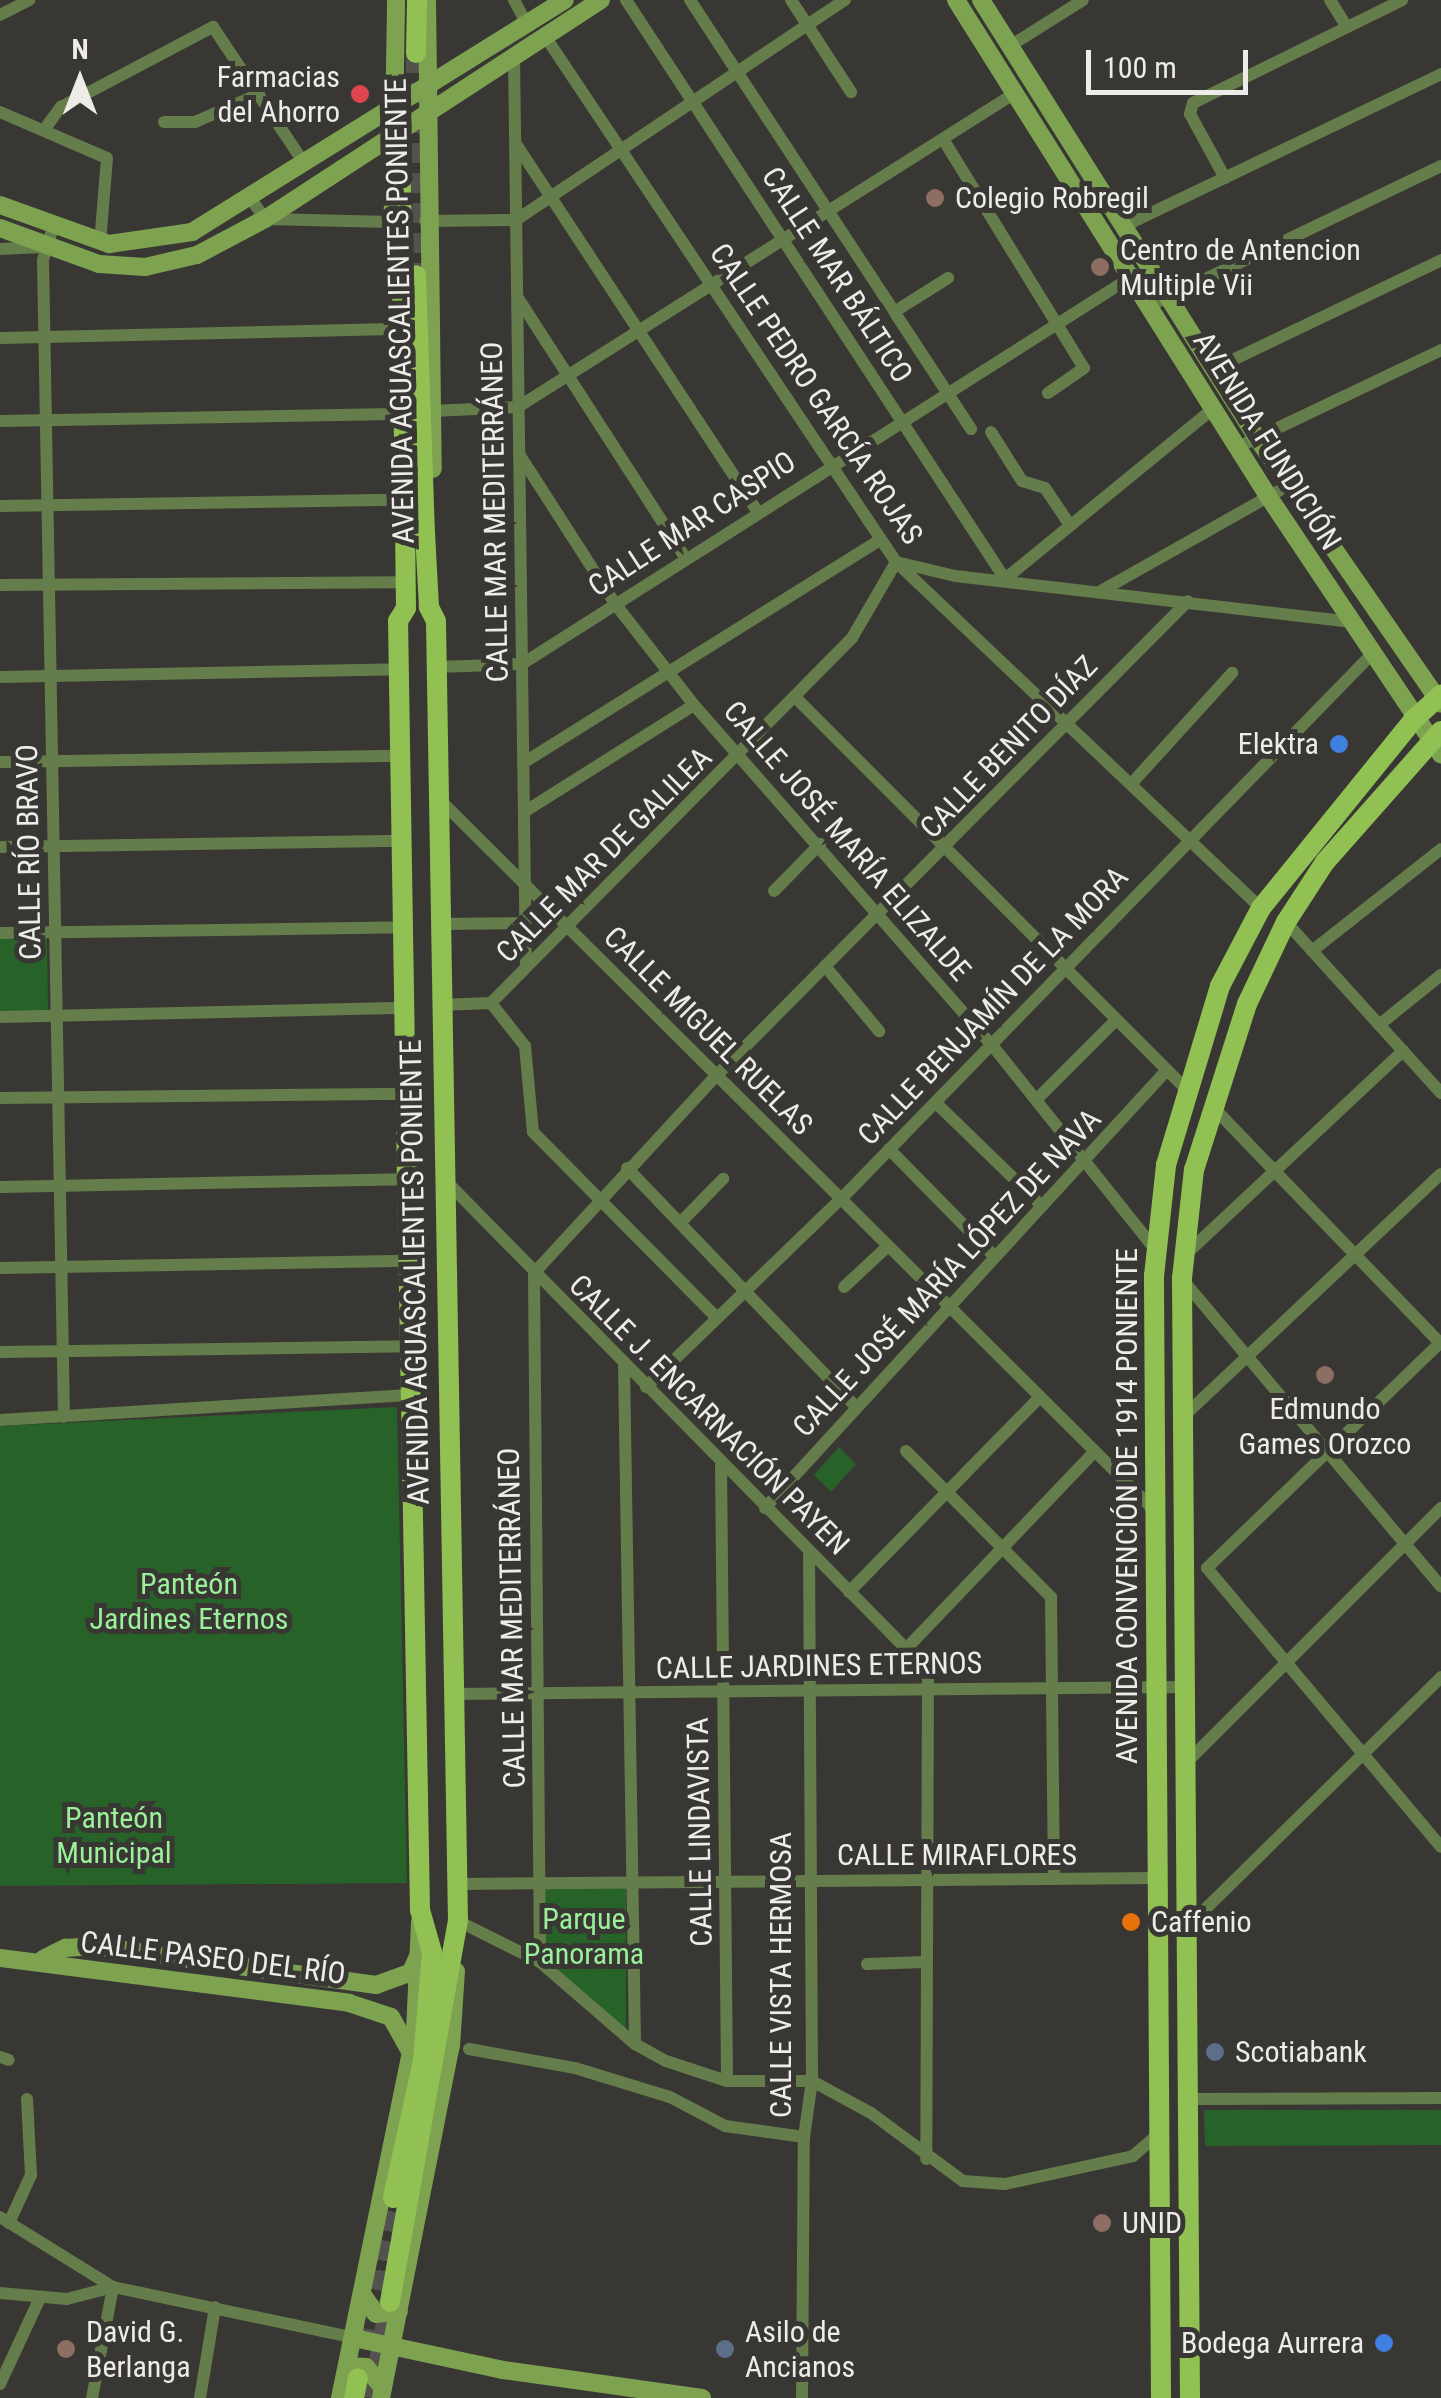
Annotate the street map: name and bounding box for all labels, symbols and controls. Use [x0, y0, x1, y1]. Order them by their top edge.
north arrow [30, 30, 130, 130]
scale bar [1091, 30, 1254, 92]
text: N [71, 33, 89, 66]
text: 100 m [1103, 50, 1177, 85]
place label: Farmacias del Ahorro [217, 59, 340, 130]
street label: AVENIDA AGUASCALIENTES PONIENTE [378, 78, 422, 544]
marker: Farmacias del Ahorro [349, 83, 371, 105]
street label: CALLE MAR BÁLTICO [754, 160, 920, 390]
place label: Colegio Robregil [955, 180, 1149, 216]
marker: Colegio Robregil [924, 187, 946, 209]
place label: Centro de Antencion Multiple Vii [1120, 232, 1361, 302]
street label: CALLE PEDRO GARCÍA ROJAS [702, 237, 930, 551]
marker: Centro de Antencion Multiple Vii [1089, 256, 1111, 278]
street label: AVENIDA FUNDICIÓN [1185, 325, 1349, 557]
street label: CALLE MAR MEDITERRÁNEO [474, 341, 516, 683]
street label: CALLE MAR CASPIO [582, 444, 802, 604]
street label: CALLE BENITO DÍAZ [913, 648, 1105, 846]
street label: CALLE JOSÉ MARÍA ELIZALDE [716, 694, 978, 988]
place label: Elektra [1238, 726, 1319, 762]
marker: Elektra [1328, 733, 1350, 755]
street label: CALLE MAR DE GALILEA [489, 740, 719, 970]
street label: CALLE RÍO BRAVO [9, 744, 49, 960]
street label: CALLE BENJAMÍN DE LA MORA [850, 859, 1136, 1153]
street label: CALLE MIGUEL RUELAS [596, 919, 820, 1143]
street label: AVENIDA AGUASCALIENTES PONIENTE [393, 1039, 437, 1505]
street label: CALLE JOSÉ MARÍA LÓPEZ DE NAVA [786, 1102, 1108, 1444]
street label: AVENIDA CONVENCIÓN DE 1914 PONIENTE [1109, 1248, 1145, 1764]
street label: CALLE J. ENCARNACIÓN PAYEN [561, 1267, 857, 1563]
marker: Edmundo Games Orozco [1314, 1364, 1336, 1386]
place label: Edmundo Games Orozco [1239, 1391, 1411, 1462]
street label: CALLE MAR MEDITERRÁNEO [491, 1447, 533, 1789]
park label: Panteón Jardines Eternos [90, 1566, 288, 1636]
street label: CALLE JARDINES ETERNOS [655, 1645, 983, 1687]
street label: CALLE LINDAVISTA [680, 1717, 720, 1947]
park label: Panteón Municipal [56, 1800, 172, 1870]
street label: CALLE VISTA HERMOSA [763, 1832, 799, 2118]
street label: CALLE MIRAFLORES [837, 1837, 1077, 1873]
park label: Parque Panorama [524, 1901, 644, 1972]
place label: Caffenio [1151, 1904, 1252, 1940]
marker: Caffenio [1120, 1911, 1142, 1933]
street label: CALLE PASEO DEL RÍO [79, 1924, 347, 1992]
place label: Scotiabank [1235, 2034, 1367, 2070]
marker: Scotiabank [1204, 2041, 1226, 2063]
place label: UNID [1122, 2205, 1182, 2241]
marker: UNID [1091, 2212, 1113, 2234]
place label: David G. Berlanga [86, 2314, 191, 2384]
place label: Asilo de Ancianos [745, 2314, 855, 2384]
place label: Bodega Aurrera [1181, 2325, 1364, 2361]
marker: Bodega Aurrera [1373, 2332, 1395, 2354]
marker: David G. Berlanga [55, 2338, 77, 2360]
marker: Asilo de Ancianos [714, 2338, 736, 2360]

